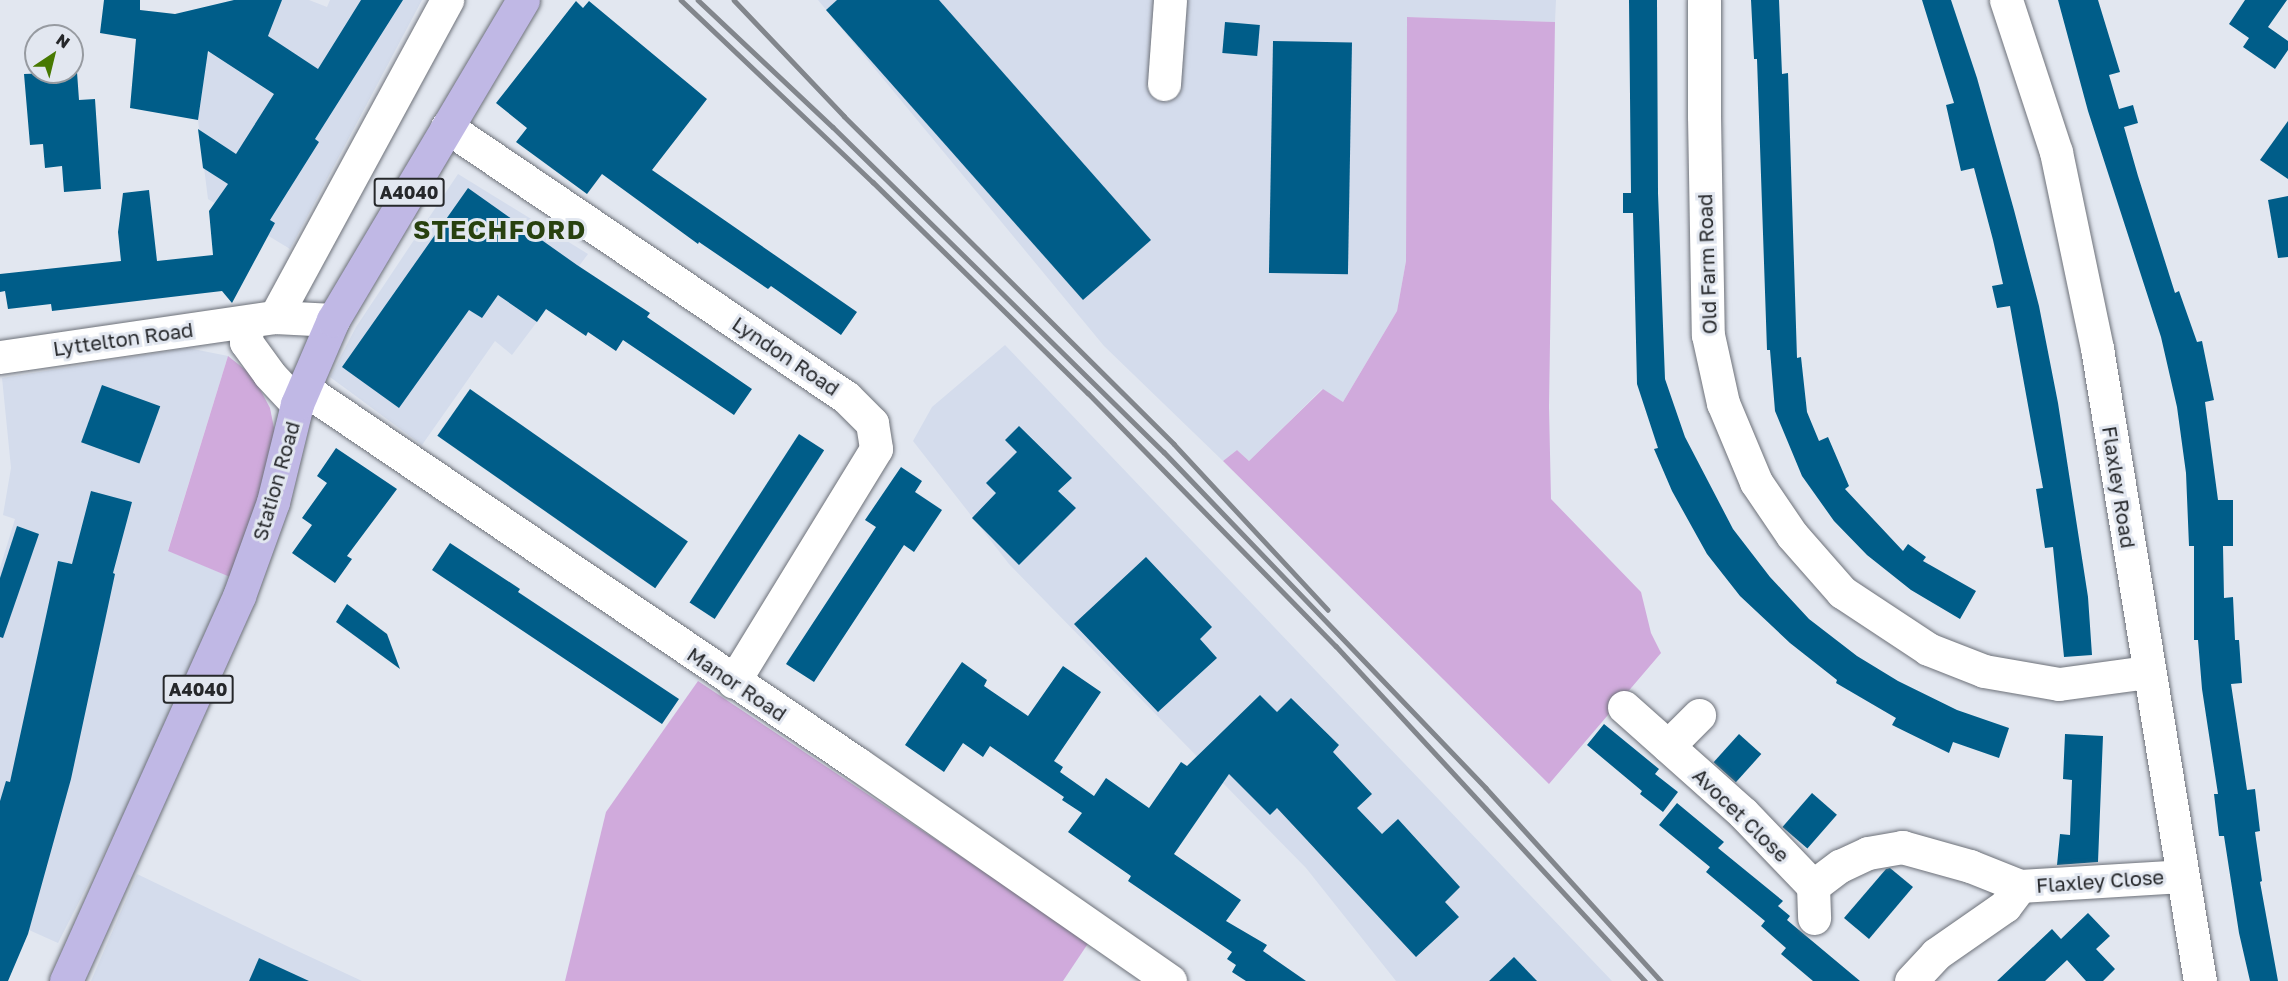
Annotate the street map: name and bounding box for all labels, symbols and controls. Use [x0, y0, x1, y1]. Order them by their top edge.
north arrow [24, 24, 84, 84]
text: N [52, 29, 74, 53]
road number: A4040 [373, 177, 445, 207]
street label: Old Farm Road [1693, 193, 1721, 335]
district label: STECHFORD [413, 214, 587, 246]
street label: Lyndon Road [728, 311, 844, 401]
street label: Lyttelton Road [51, 317, 195, 361]
street label: Station Road [247, 418, 305, 544]
street label: Flaxley Road [2098, 424, 2140, 550]
street label: Manor Road [683, 642, 791, 726]
road number: A4040 [162, 674, 234, 704]
street label: Avocet Close [1688, 763, 1794, 867]
street label: Flaxley Close [2035, 865, 2165, 897]

